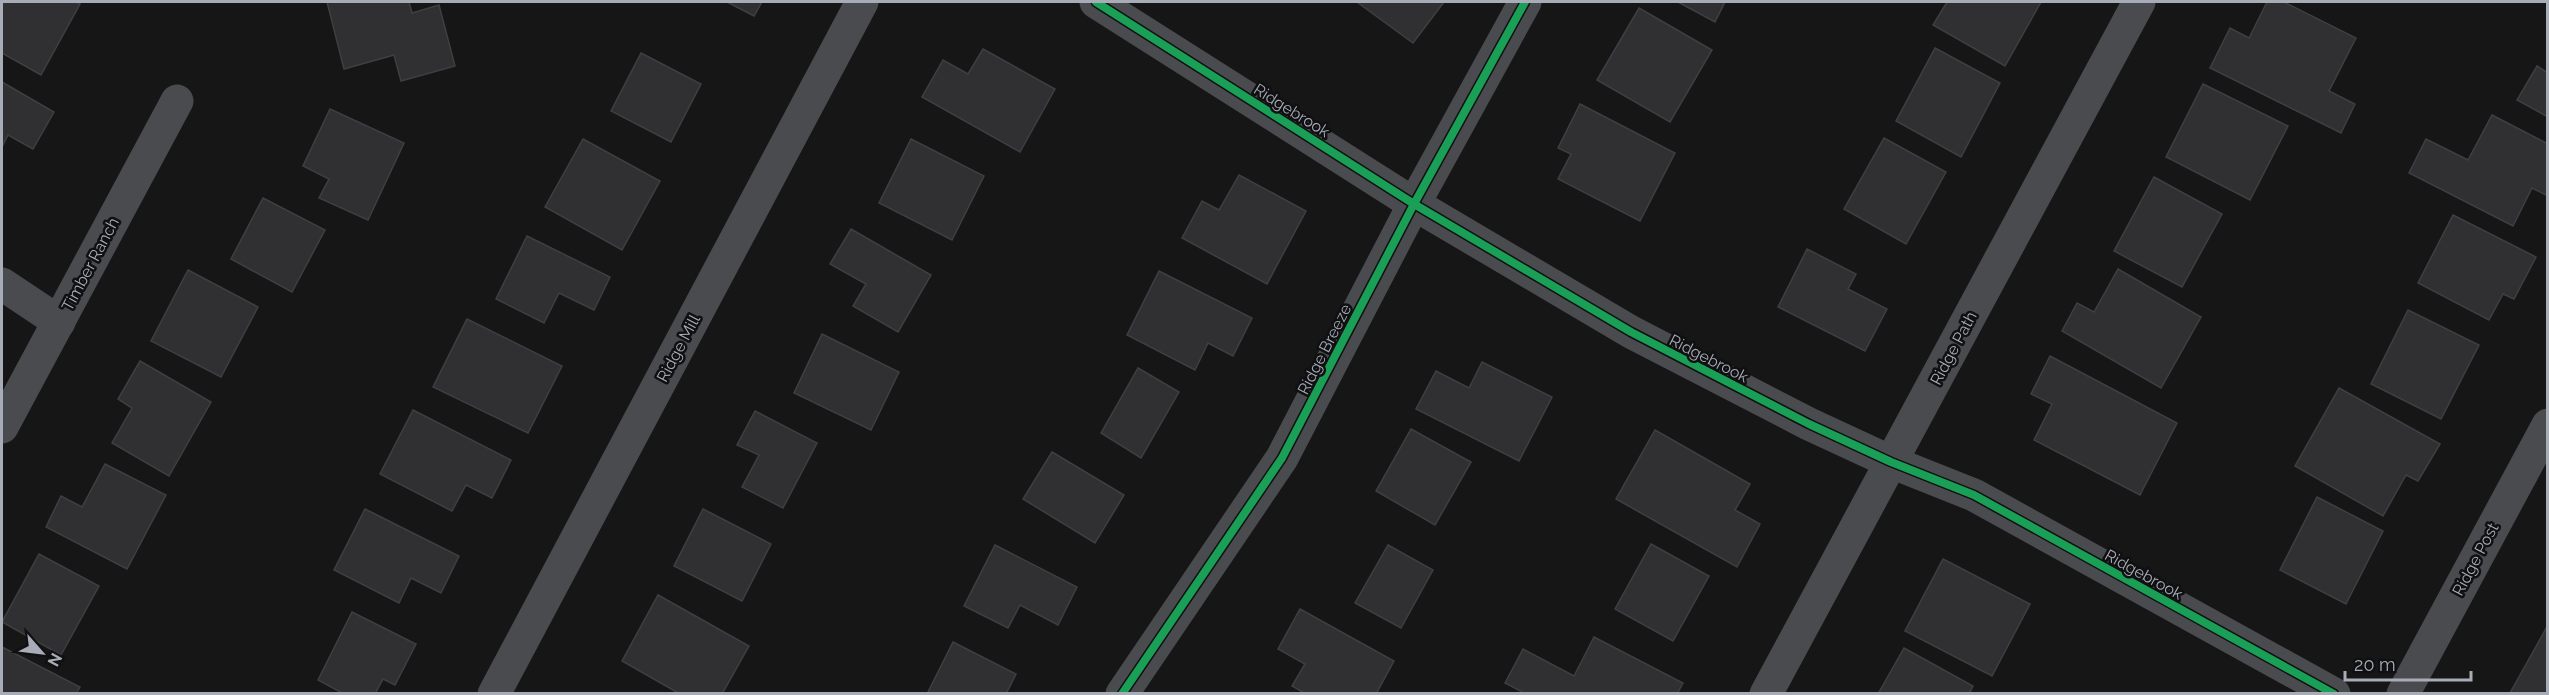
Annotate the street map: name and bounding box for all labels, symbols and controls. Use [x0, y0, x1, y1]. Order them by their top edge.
street label: Ridgebrook [1250, 80, 1334, 141]
street label: Timber Ranch [58, 214, 123, 314]
street label: Ridge Breeze [1294, 301, 1355, 398]
street label: Ridge Path [1926, 308, 1981, 388]
street label: Ridge Mill [653, 311, 704, 385]
street label: Ridgebrook [1666, 330, 1752, 387]
street label: Ridge Post [2448, 519, 2503, 599]
street label: Ridgebrook [2102, 545, 2186, 604]
north arrow [12, 623, 72, 683]
scale bar [2345, 644, 2471, 682]
text: N [44, 650, 66, 670]
text: 20 m [2354, 654, 2396, 675]

